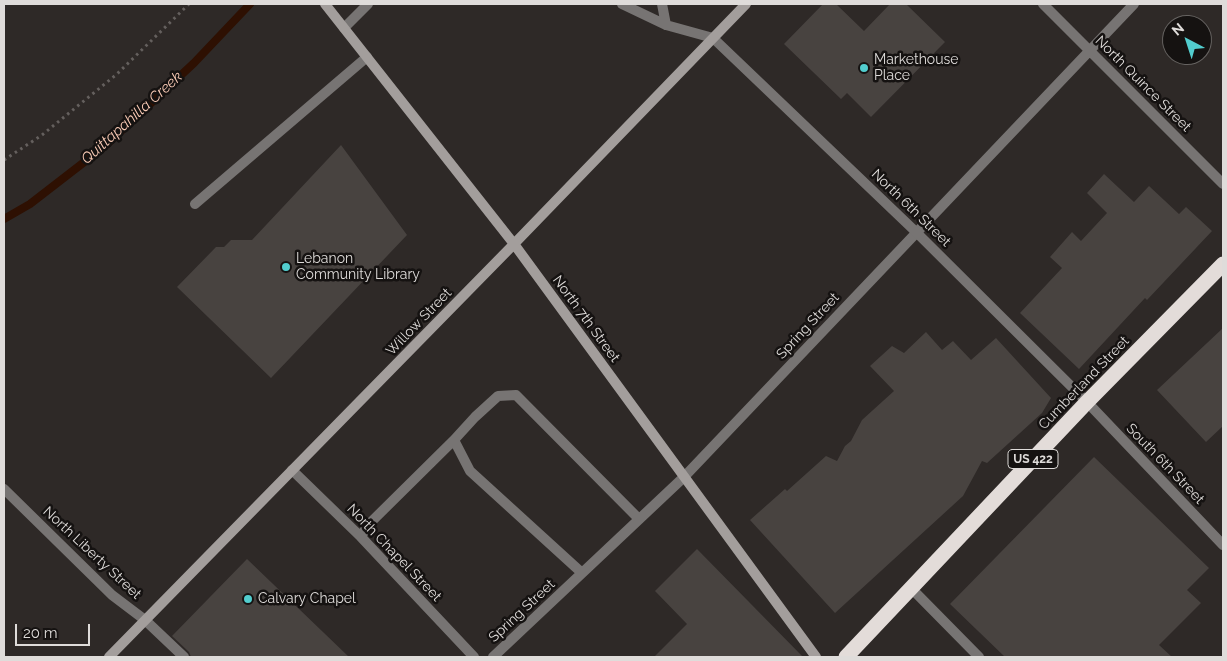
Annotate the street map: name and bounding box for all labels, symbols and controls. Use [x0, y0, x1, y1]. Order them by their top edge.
north arrow [1162, 15, 1212, 65]
text: N [1169, 20, 1187, 39]
street label: North Quince Street [1092, 33, 1194, 135]
place label: Markethouse Place [874, 52, 958, 84]
marker: Markethouse Place [858, 62, 870, 74]
water label: Quittapahilla Creek [78, 68, 186, 168]
street label: North 6th Street [868, 166, 954, 250]
place label: Lebanon Community Library [296, 251, 420, 284]
marker: Lebanon Community Library [280, 261, 292, 273]
street label: North 7th Street [549, 272, 623, 366]
street label: Willow Street [383, 285, 455, 359]
street label: Spring Street [773, 289, 843, 363]
street label: Cumberland Street [1035, 333, 1133, 433]
street label: South 6th Street [1122, 420, 1208, 508]
road number: US 422 [1008, 449, 1058, 468]
street label: North Chapel Street [343, 501, 445, 605]
street label: North Liberty Street [39, 503, 145, 603]
street label: Spring Street [485, 576, 559, 646]
place label: Calvary Chapel [258, 591, 356, 607]
marker: Calvary Chapel [242, 593, 254, 605]
scale bar [18, 614, 92, 646]
text: 20 m [23, 624, 58, 642]

